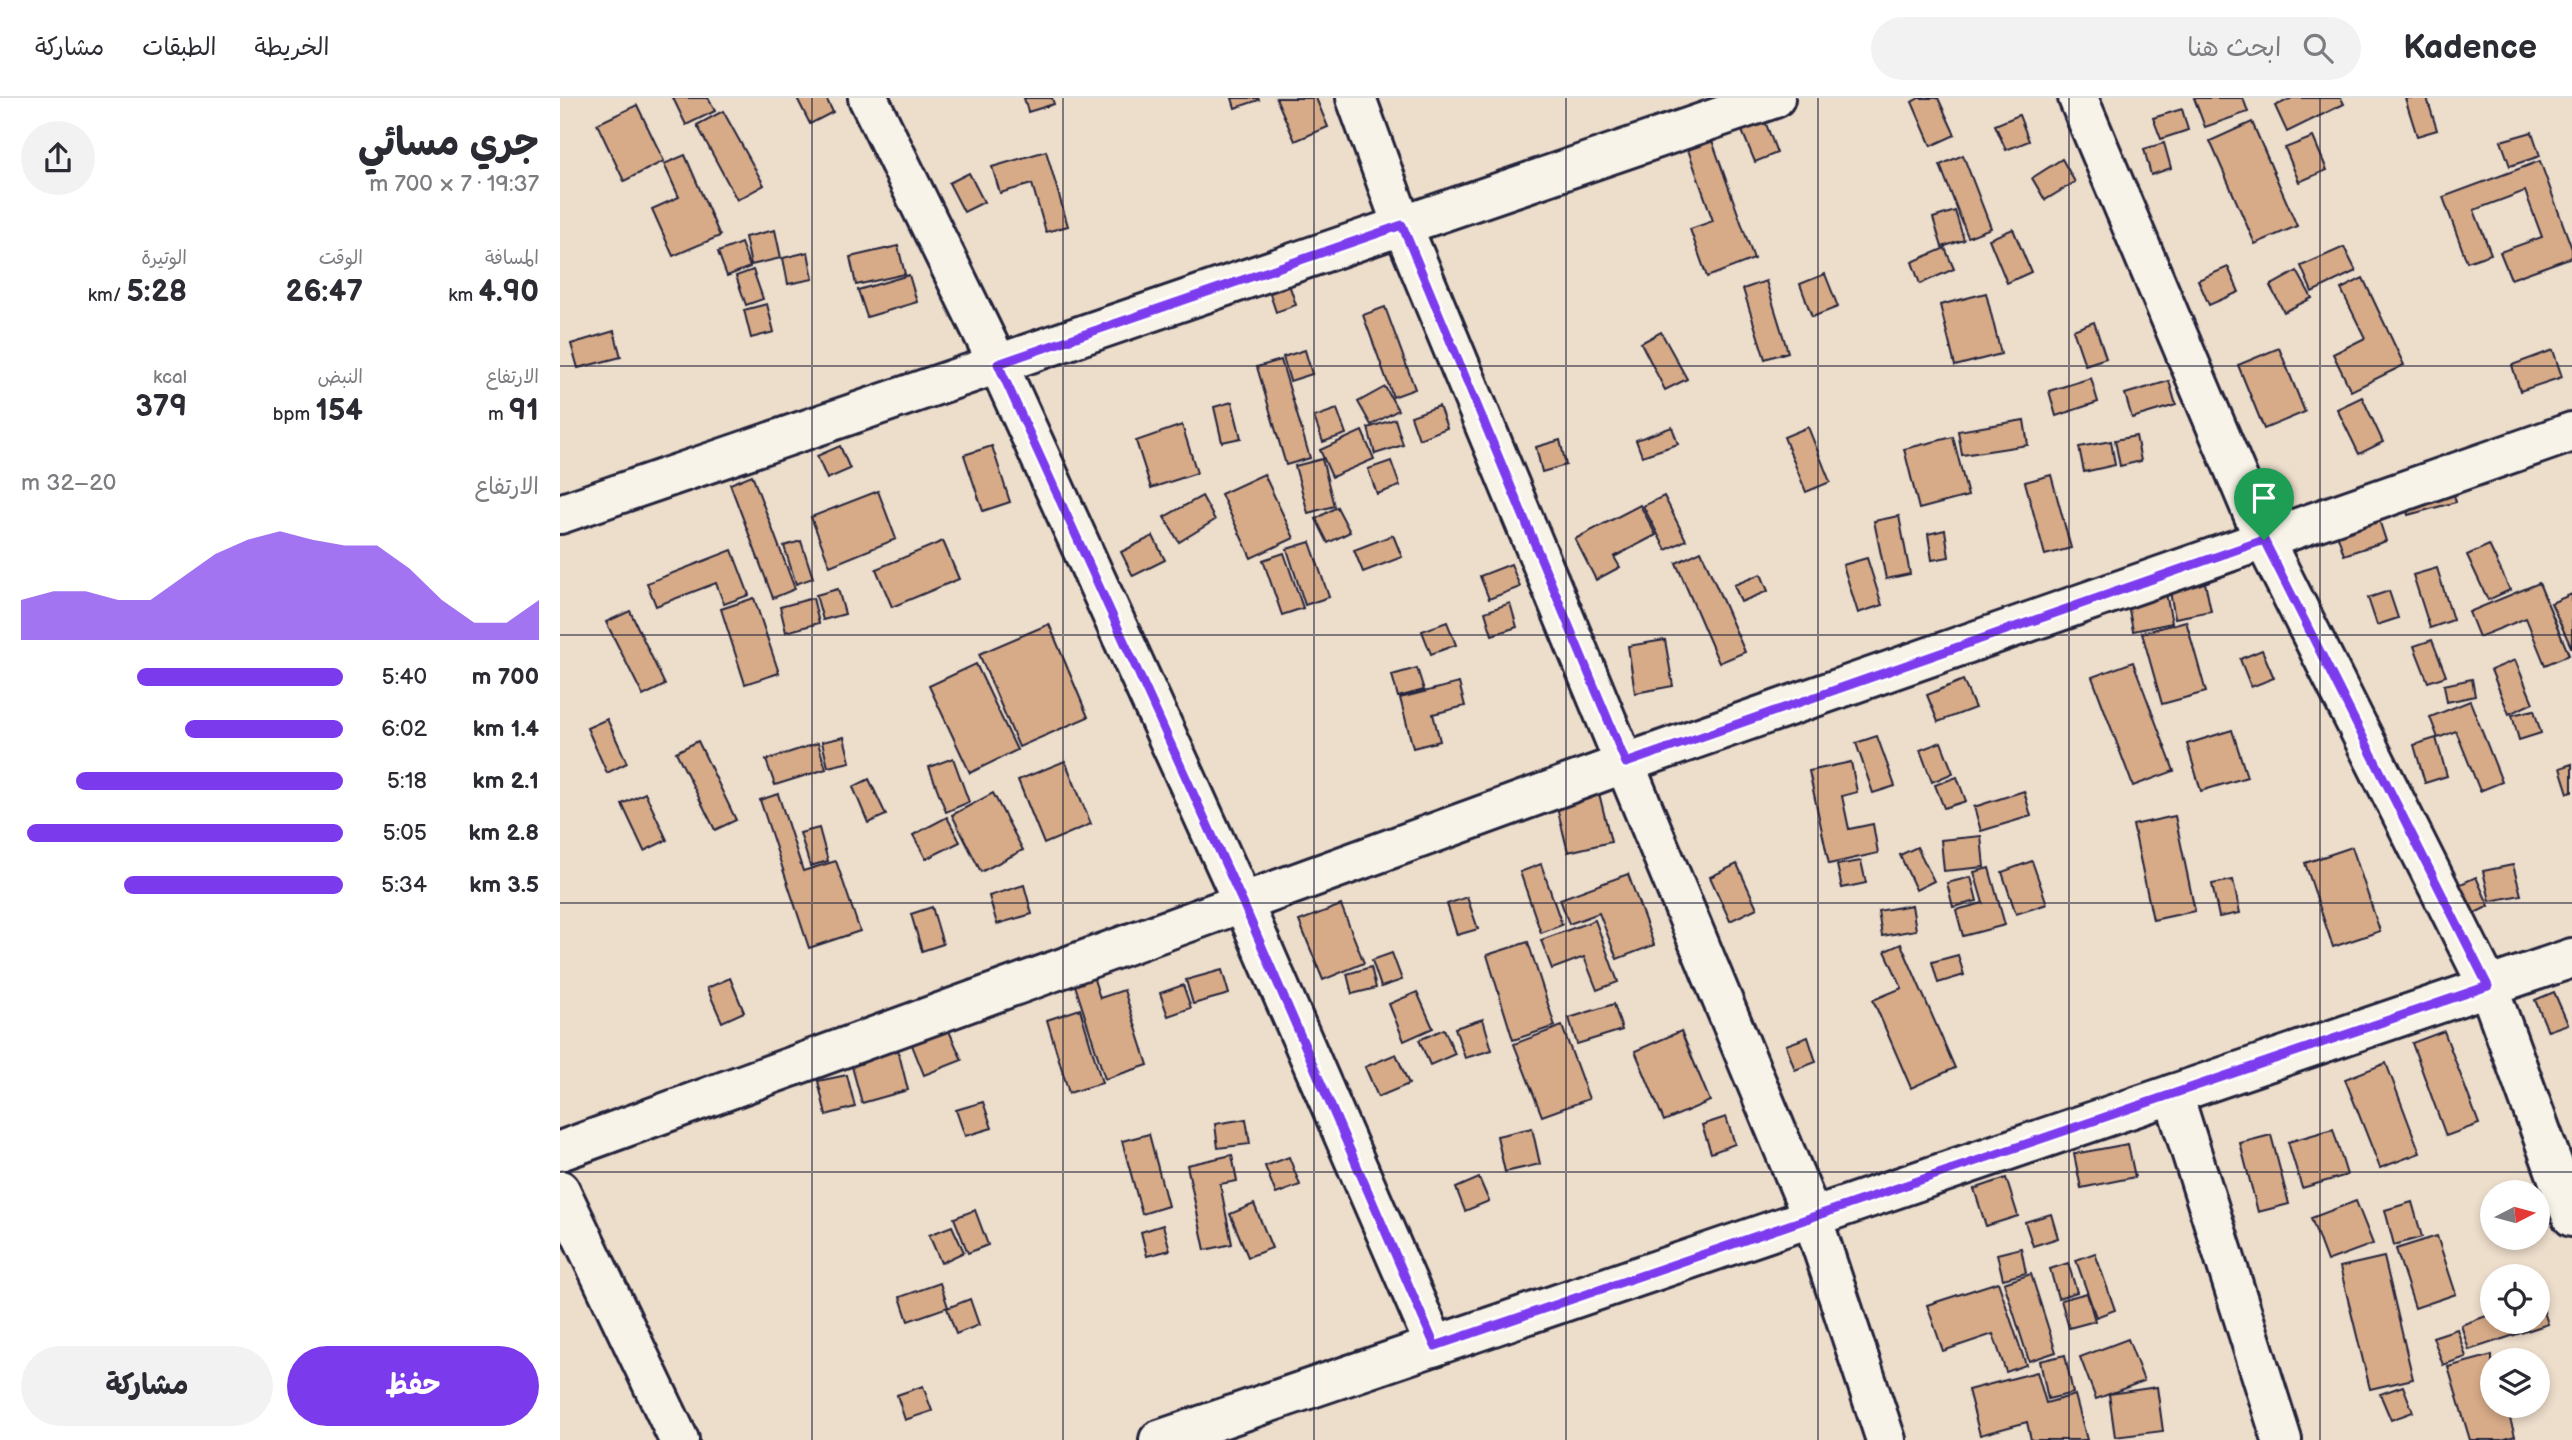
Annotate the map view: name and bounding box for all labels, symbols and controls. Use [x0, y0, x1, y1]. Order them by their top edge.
search box [1871, 17, 2361, 80]
text: Kadence [2403, 28, 2537, 68]
icon: search [2299, 29, 2337, 67]
text: مشاركة [35, 33, 104, 62]
text: الطبقات [142, 33, 217, 62]
text: الخريطة [255, 33, 329, 62]
text: ابحث هنا [2187, 33, 2281, 64]
button: share [21, 121, 95, 195]
text: جري مسائي [358, 121, 539, 166]
text: 19:37 · 7 × 700 m [369, 170, 539, 198]
text: الوتيرة [141, 247, 187, 270]
text: الوقت [319, 247, 363, 270]
text: المسافة [485, 247, 539, 270]
text: 5:28 [126, 274, 187, 310]
text: 26:47 [285, 274, 363, 310]
text: 4.90 [478, 274, 539, 310]
text: /km [88, 284, 126, 307]
text: km [448, 284, 478, 307]
text: kcal [153, 366, 187, 389]
text: النبض [318, 366, 363, 389]
text: الارتفاع [486, 366, 539, 389]
text: 379 [135, 389, 187, 425]
text: 154 [315, 393, 363, 429]
text: 91 [509, 393, 539, 429]
text: bpm [273, 403, 315, 426]
text: m [488, 403, 509, 426]
pin [2234, 468, 2294, 540]
text: 20–32 m [21, 469, 116, 497]
text: الارتفاع [475, 473, 539, 501]
icon: arrive [2245, 479, 2283, 517]
text: 5:40 [382, 663, 427, 691]
text: 700 m [472, 663, 539, 691]
text: 6:02 [381, 715, 427, 743]
text: 1.4 km [473, 715, 539, 743]
text: 5:18 [387, 767, 427, 795]
text: 2.1 km [473, 767, 539, 795]
text: 5:05 [382, 819, 427, 847]
text: 2.8 km [468, 819, 539, 847]
text: 5:34 [381, 871, 427, 899]
text: 3.5 km [469, 871, 539, 899]
north arrow [2480, 1180, 2550, 1250]
map controls [2480, 1180, 2550, 1418]
button: locate [2480, 1264, 2550, 1334]
button: مشاركة [21, 1346, 273, 1426]
button: حفظ [287, 1346, 539, 1426]
button: layers [2480, 1348, 2550, 1418]

